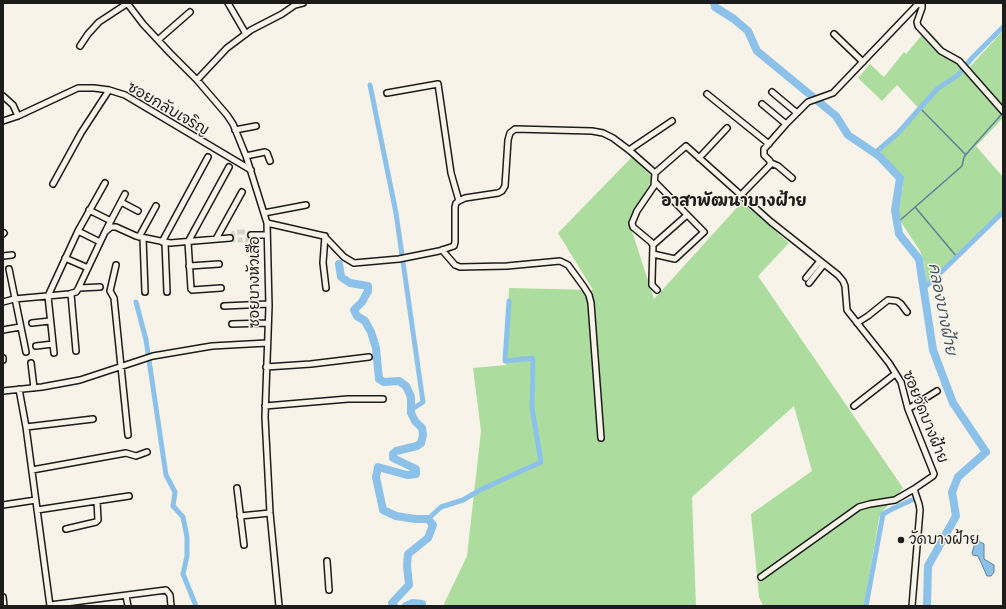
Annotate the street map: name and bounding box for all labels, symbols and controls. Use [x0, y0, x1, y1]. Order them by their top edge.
street label: ซอยกลับเจริญ [124, 78, 212, 140]
district label: อาสาพัฒนาบางฝ้าย [661, 191, 807, 211]
street label: ซอยบางหัวเสือ [246, 236, 264, 328]
water label: คลองบางฝ้าย [924, 261, 960, 357]
street label: ซอยวัดบางฝ้าย [898, 368, 952, 466]
place label: วัดบางฝ้าย [909, 531, 979, 549]
marker: วัดบางฝ้าย [896, 535, 906, 545]

